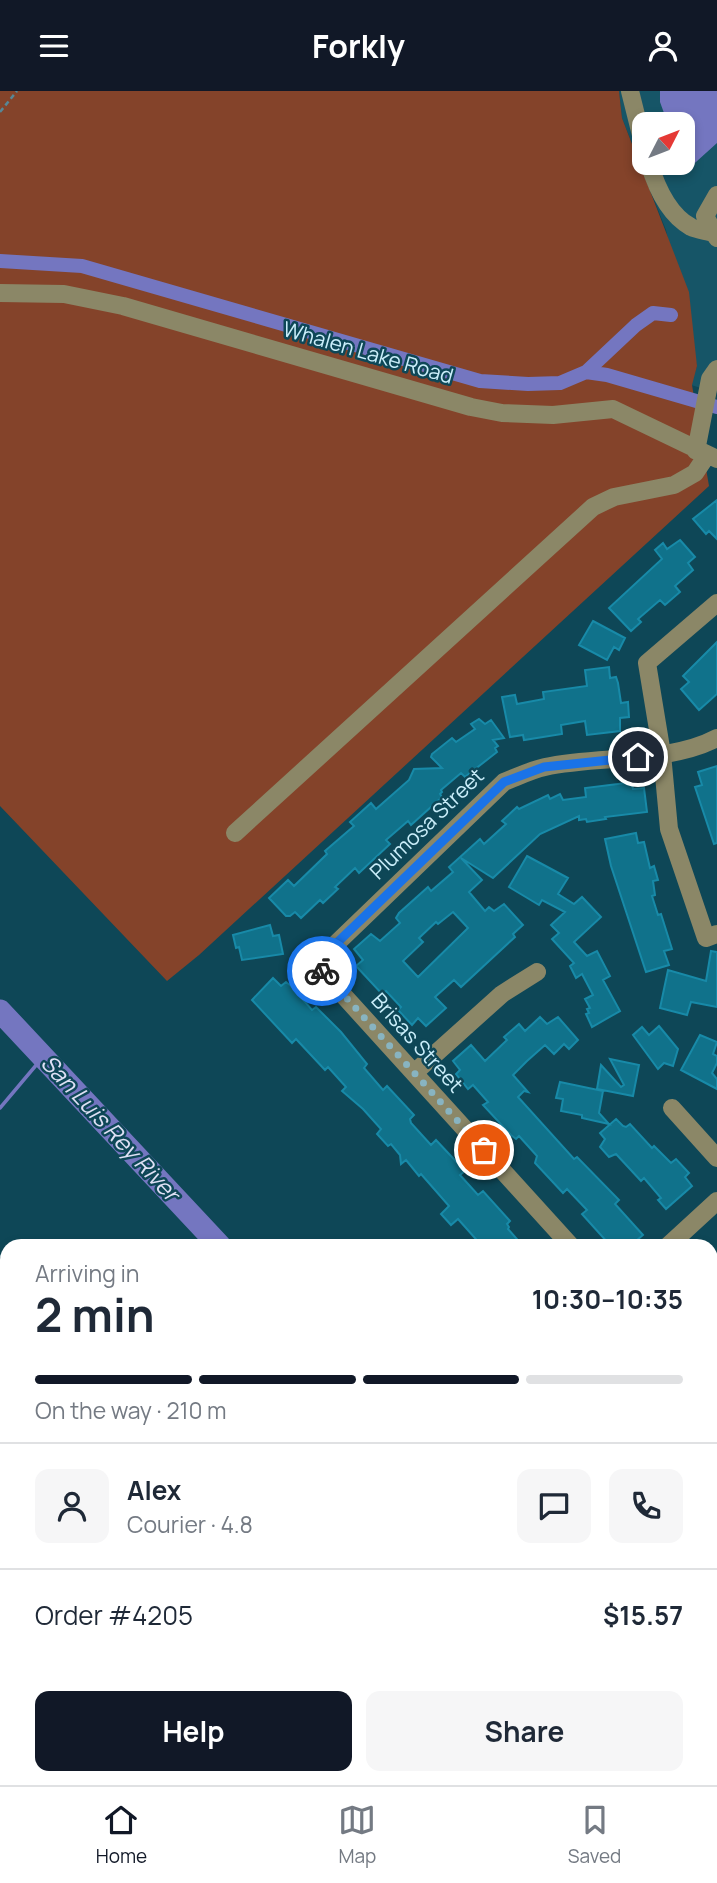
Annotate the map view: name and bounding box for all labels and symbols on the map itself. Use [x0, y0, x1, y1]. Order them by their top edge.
north arrow [632, 112, 695, 175]
street label: Whalen Lake Road [280, 314, 457, 390]
pin [608, 727, 668, 787]
street label: Plumosa Street [363, 762, 490, 885]
courier [287, 936, 357, 1006]
street label: Brisas Street [366, 987, 470, 1098]
water label: San Luis Rey River [34, 1047, 189, 1210]
pin [454, 1120, 514, 1180]

